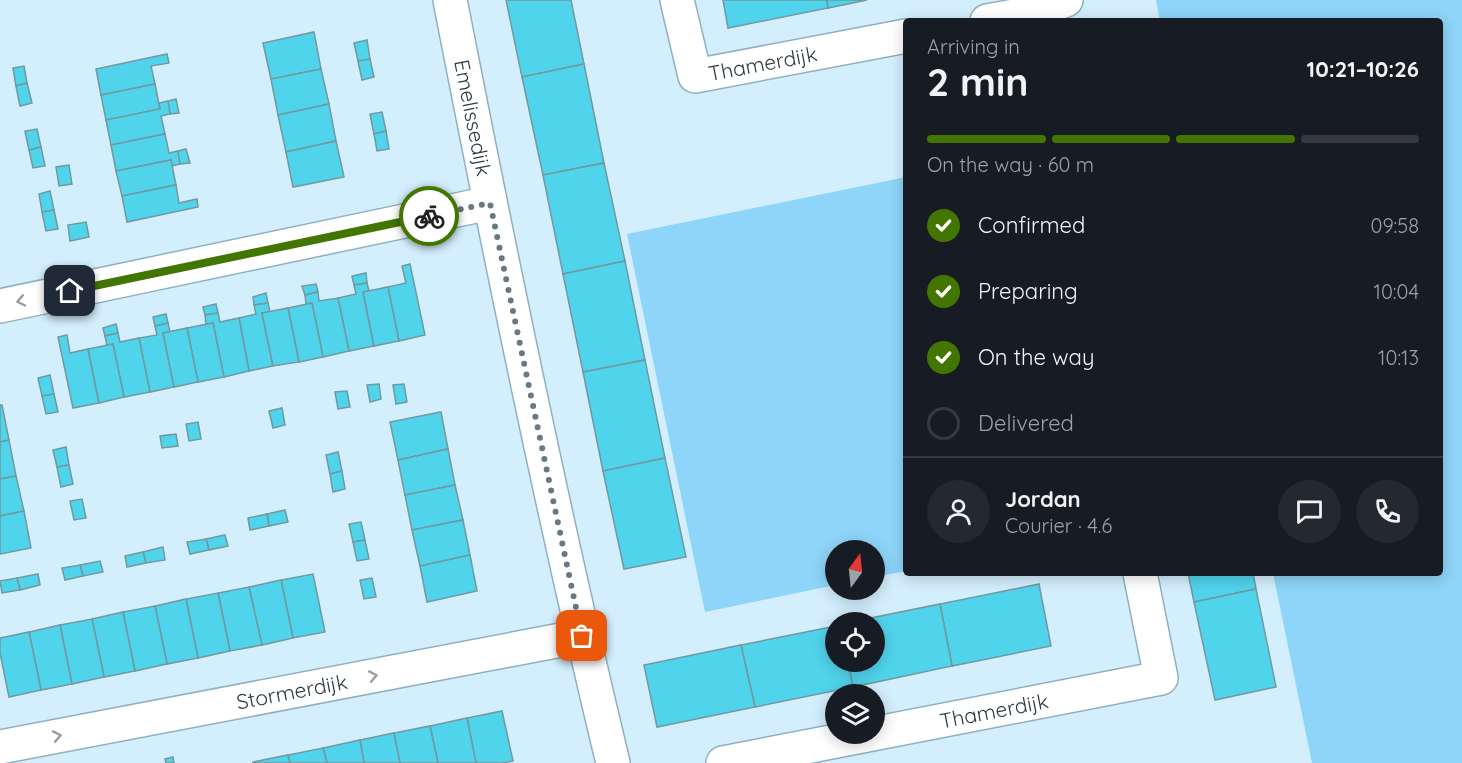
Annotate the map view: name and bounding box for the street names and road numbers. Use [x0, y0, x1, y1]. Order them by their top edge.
street label: Thamerdijk [706, 40, 819, 86]
street label: Emelissedijk [449, 57, 498, 178]
street label: Stormerdijk [234, 668, 349, 715]
street label: Thamerdijk [937, 687, 1050, 734]

